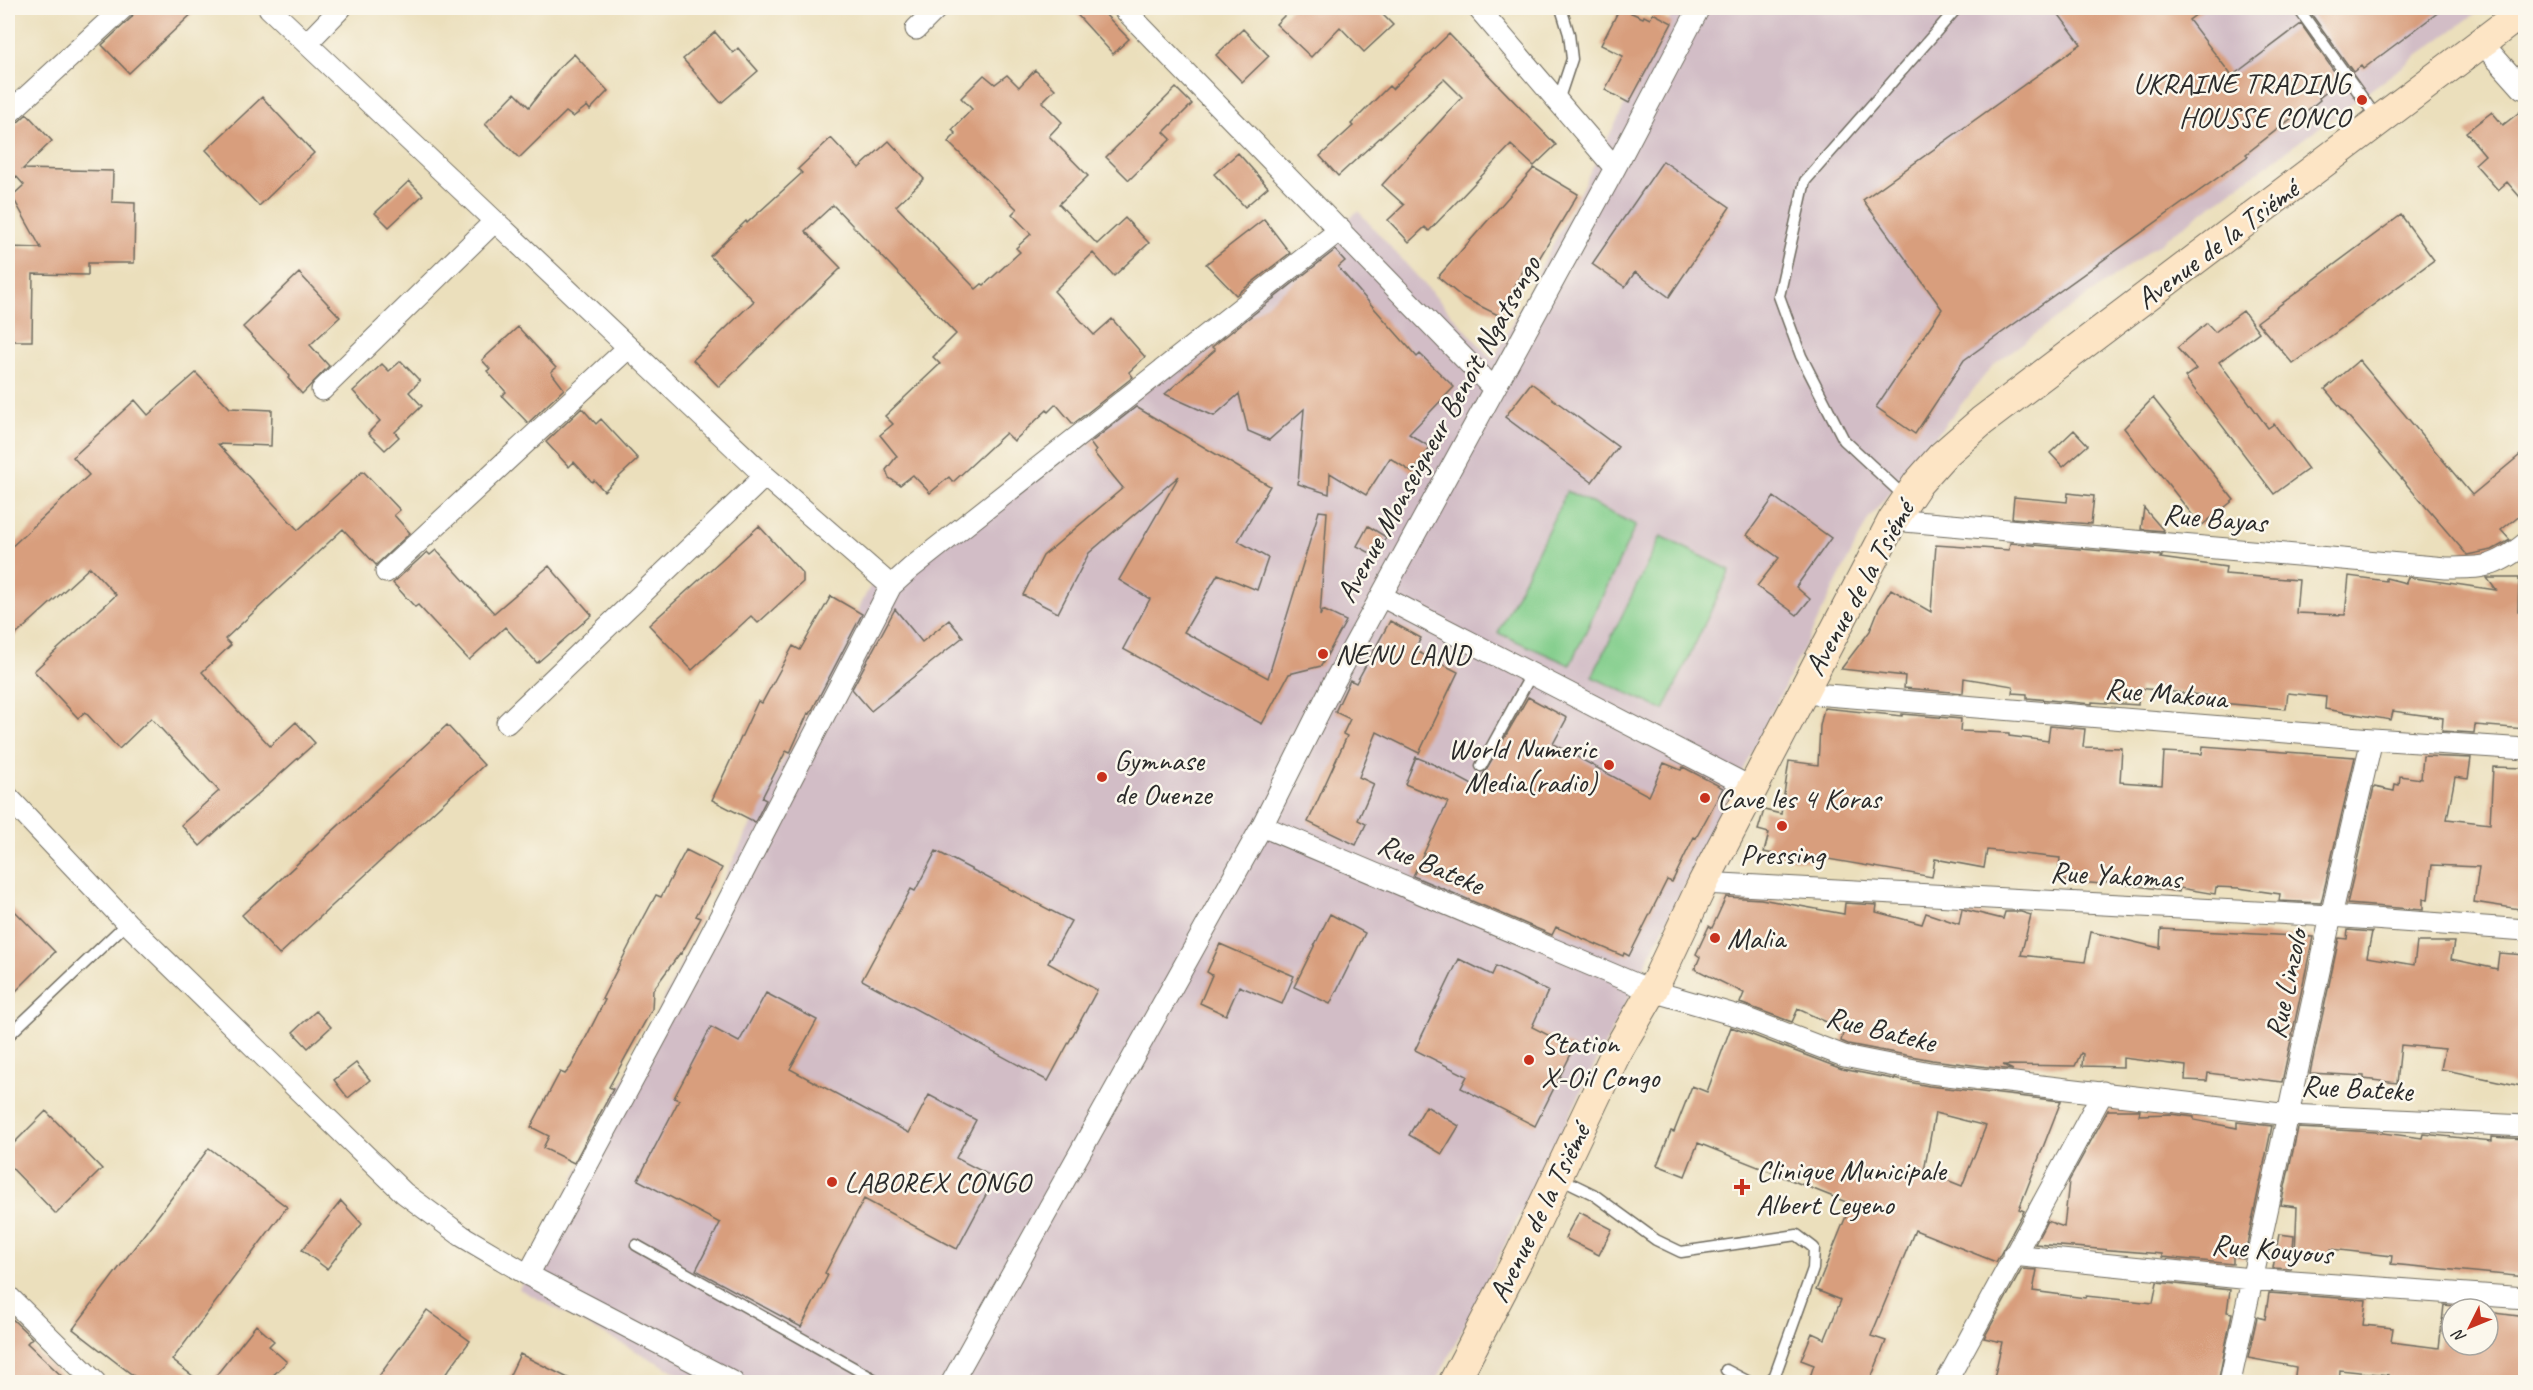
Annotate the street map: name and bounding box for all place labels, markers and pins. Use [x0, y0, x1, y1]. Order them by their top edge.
place label: UKRAINE TRADING HOUSSE CONCO [2133, 64, 2353, 136]
marker: UKRAINE TRADING HOUSSE CONCO [2355, 93, 2369, 107]
place label: NENU LAND [1335, 635, 1473, 673]
marker: NENU LAND [1316, 647, 1330, 661]
place label: World Numeric Media(radio) [1448, 729, 1599, 801]
place label: Gymnase de Ouenze [1114, 741, 1213, 813]
marker: World Numeric Media(radio) [1602, 758, 1616, 772]
marker: Gymnase de Ouenze [1095, 770, 1109, 784]
place label: Cave les 4 Koras [1717, 779, 1884, 817]
marker: Cave les 4 Koras [1698, 791, 1712, 805]
marker: Pressing [1775, 819, 1789, 833]
place label: Pressing [1740, 835, 1827, 873]
place label: Malia [1727, 919, 1787, 957]
marker: Malia [1708, 931, 1722, 945]
place label: Station X-Oil Congo [1541, 1024, 1661, 1096]
marker: Station X-Oil Congo [1522, 1053, 1536, 1067]
place label: Clinique Municipale Albert Leyeno [1756, 1151, 1948, 1223]
place label: LABOREX CONGO [844, 1163, 1033, 1201]
marker: LABOREX CONGO [825, 1175, 839, 1189]
marker: Clinique Municipale Albert Leyeno [1733, 1178, 1751, 1196]

